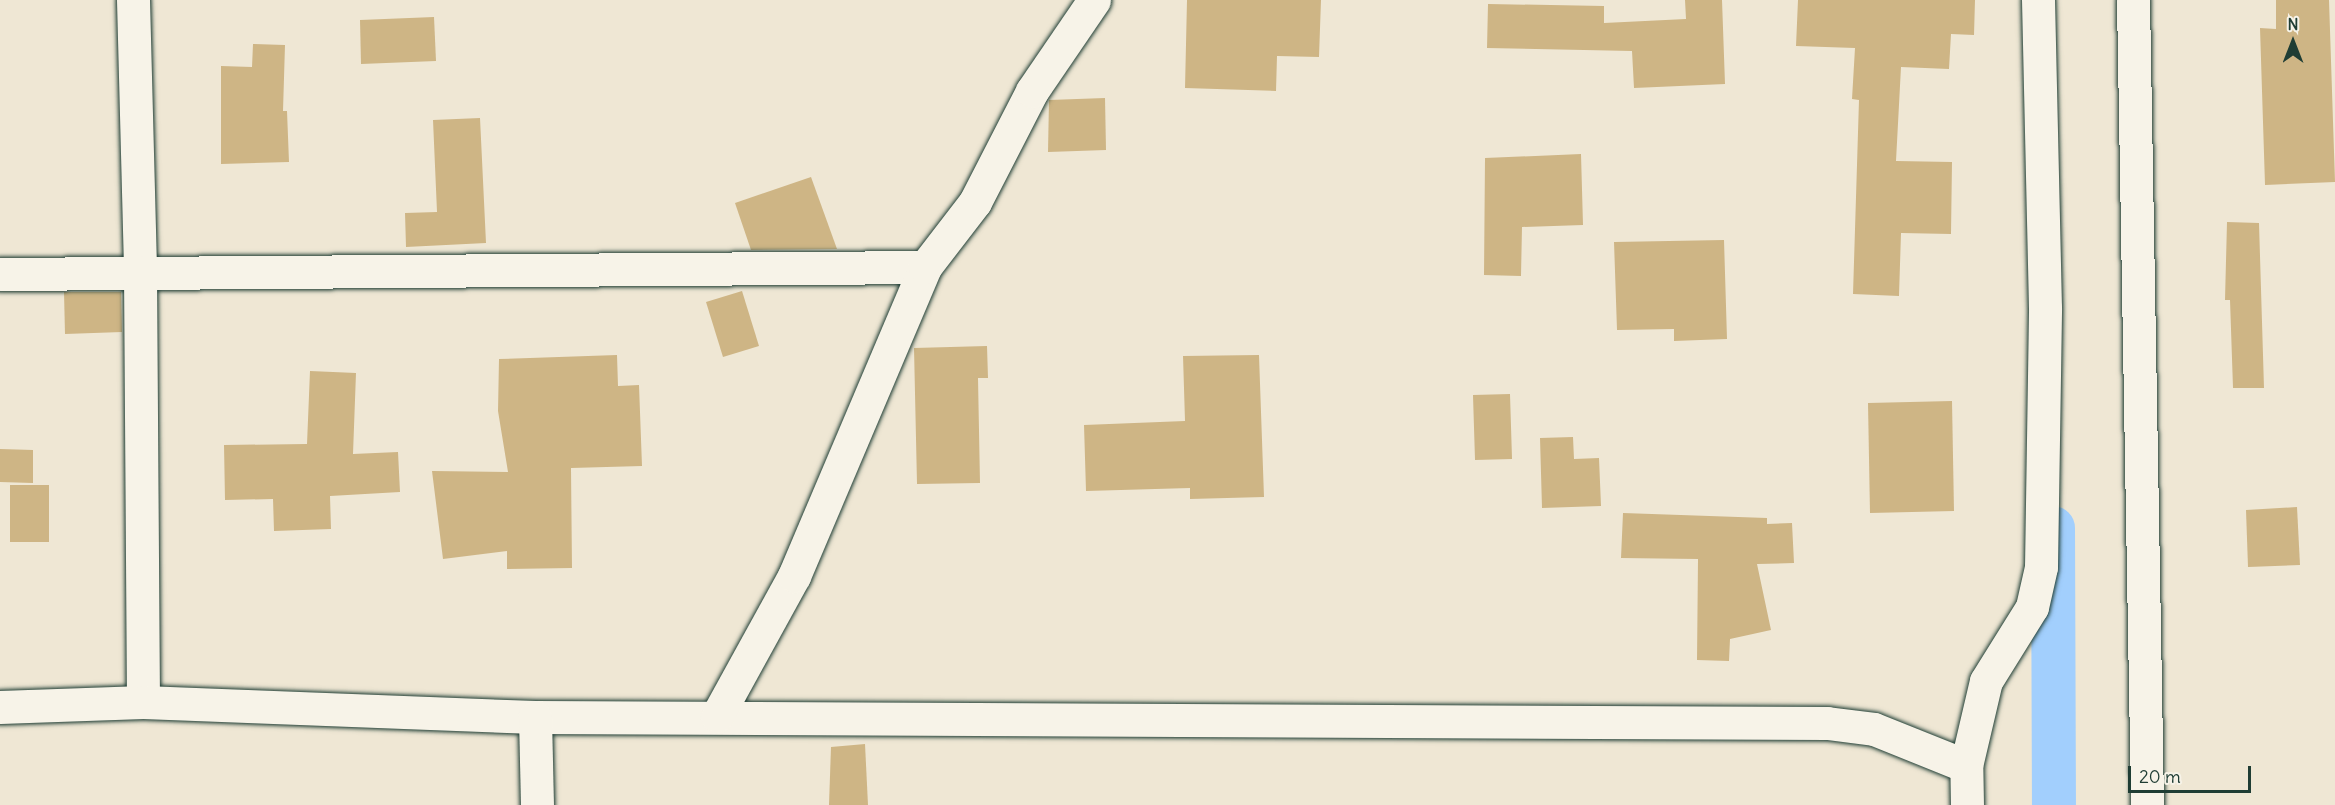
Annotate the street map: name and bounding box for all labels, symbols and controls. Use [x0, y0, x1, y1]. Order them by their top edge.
north arrow [2263, 12, 2323, 72]
text: N [2287, 14, 2299, 34]
scale bar [2131, 754, 2254, 792]
text: 20 m [2139, 765, 2181, 788]

